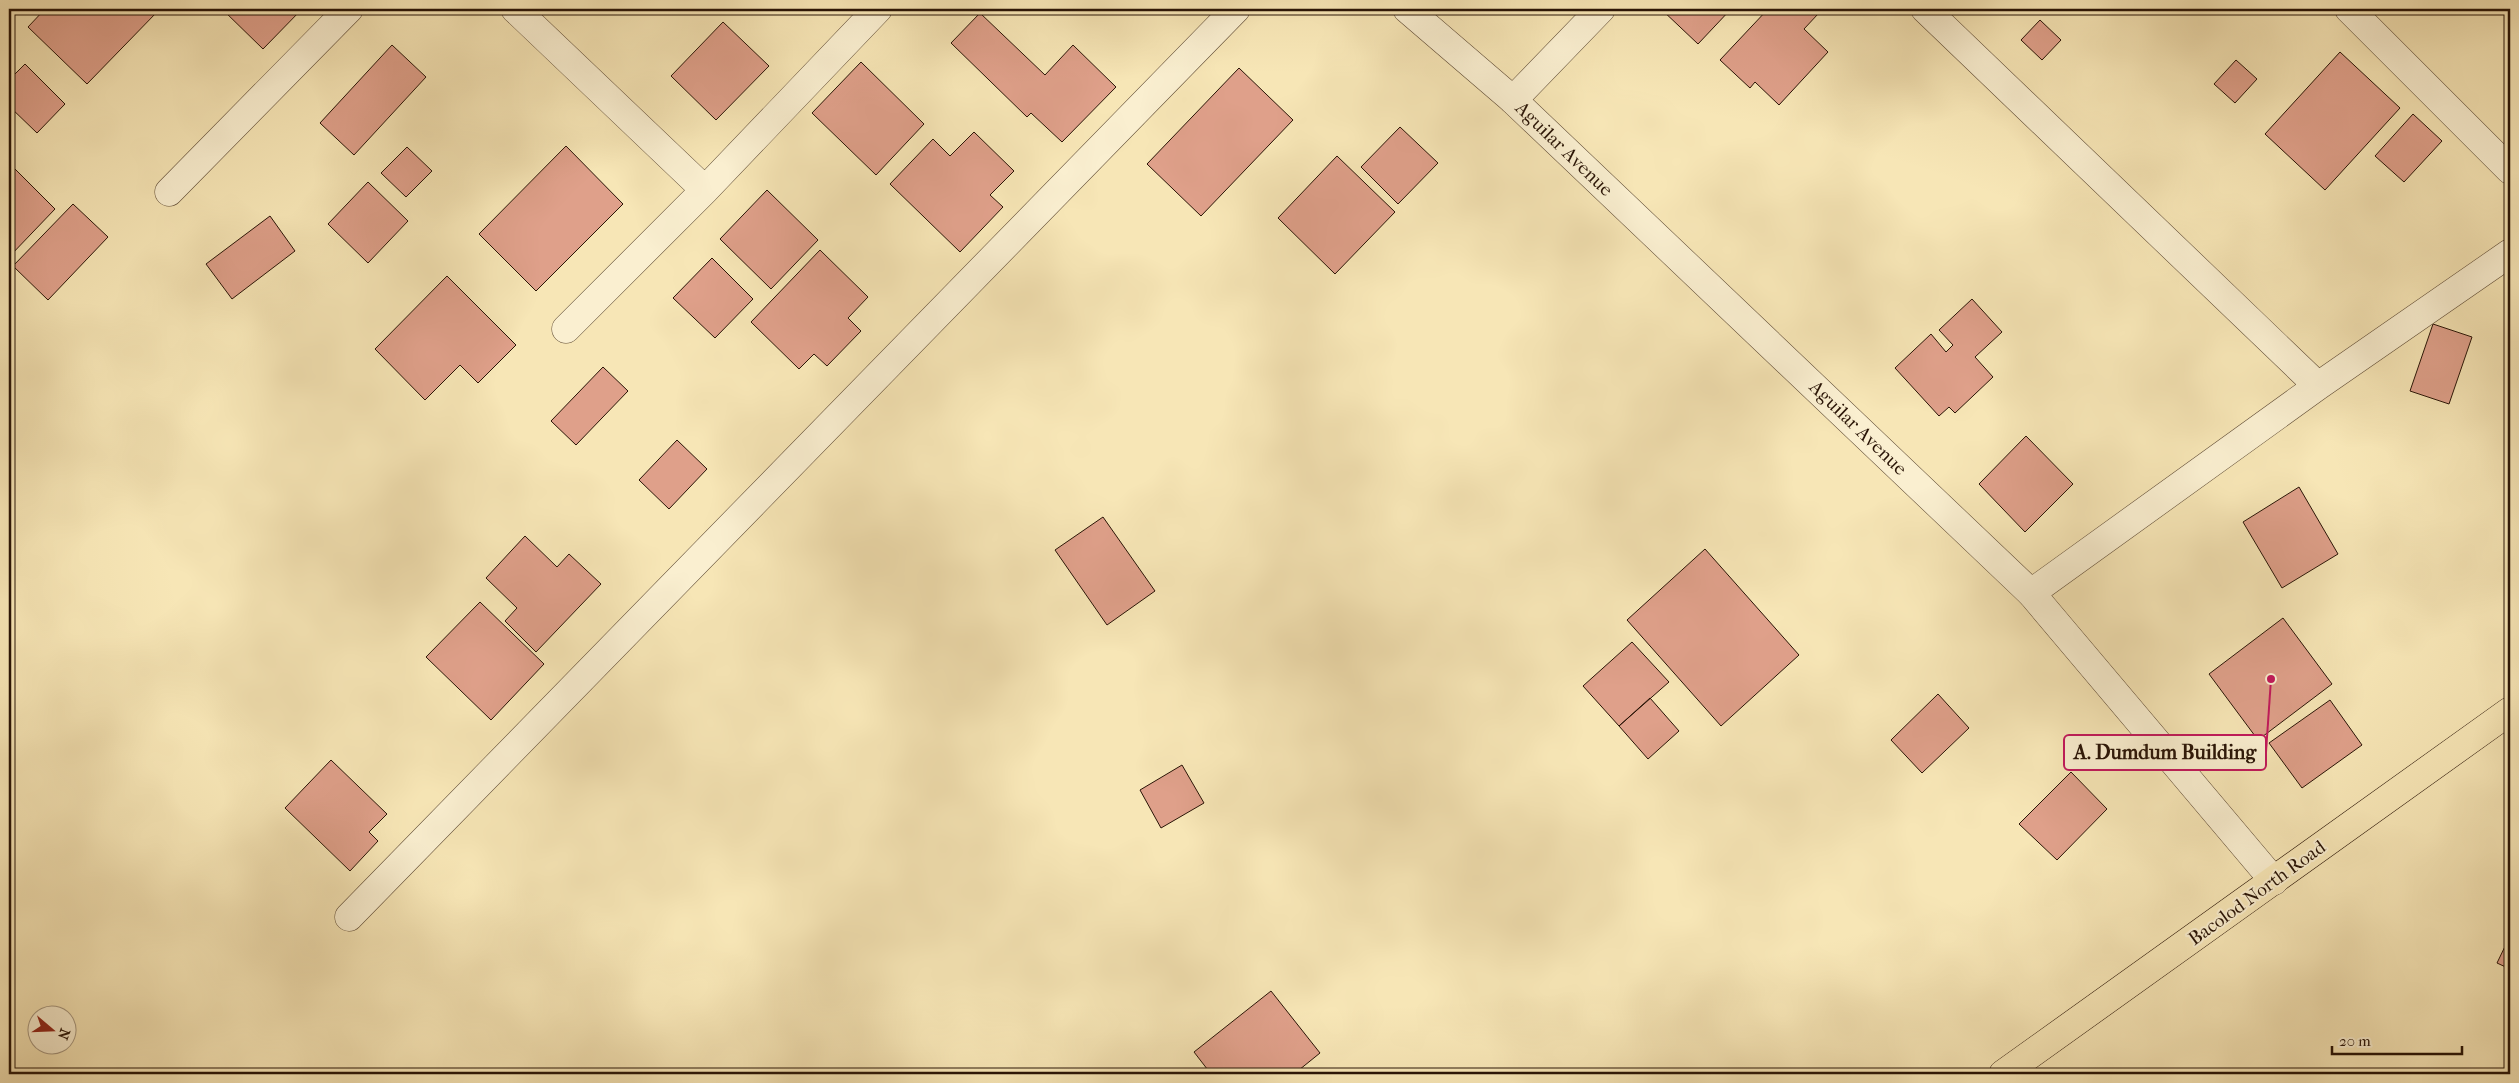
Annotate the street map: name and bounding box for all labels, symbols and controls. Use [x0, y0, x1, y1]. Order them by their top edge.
street label: Aguilar Avenue [1510, 96, 1617, 201]
street label: Aguilar Avenue [1804, 375, 1911, 480]
callout: A. Dumdum Building [2064, 735, 2266, 770]
text: A. Dumdum Building [2072, 741, 2257, 764]
street label: Bacolod North Road [2184, 836, 2330, 950]
north arrow [28, 1006, 78, 1056]
scale bar [2332, 1023, 2462, 1055]
text: N [54, 1026, 74, 1042]
text: 20 m [2339, 1032, 2371, 1050]

